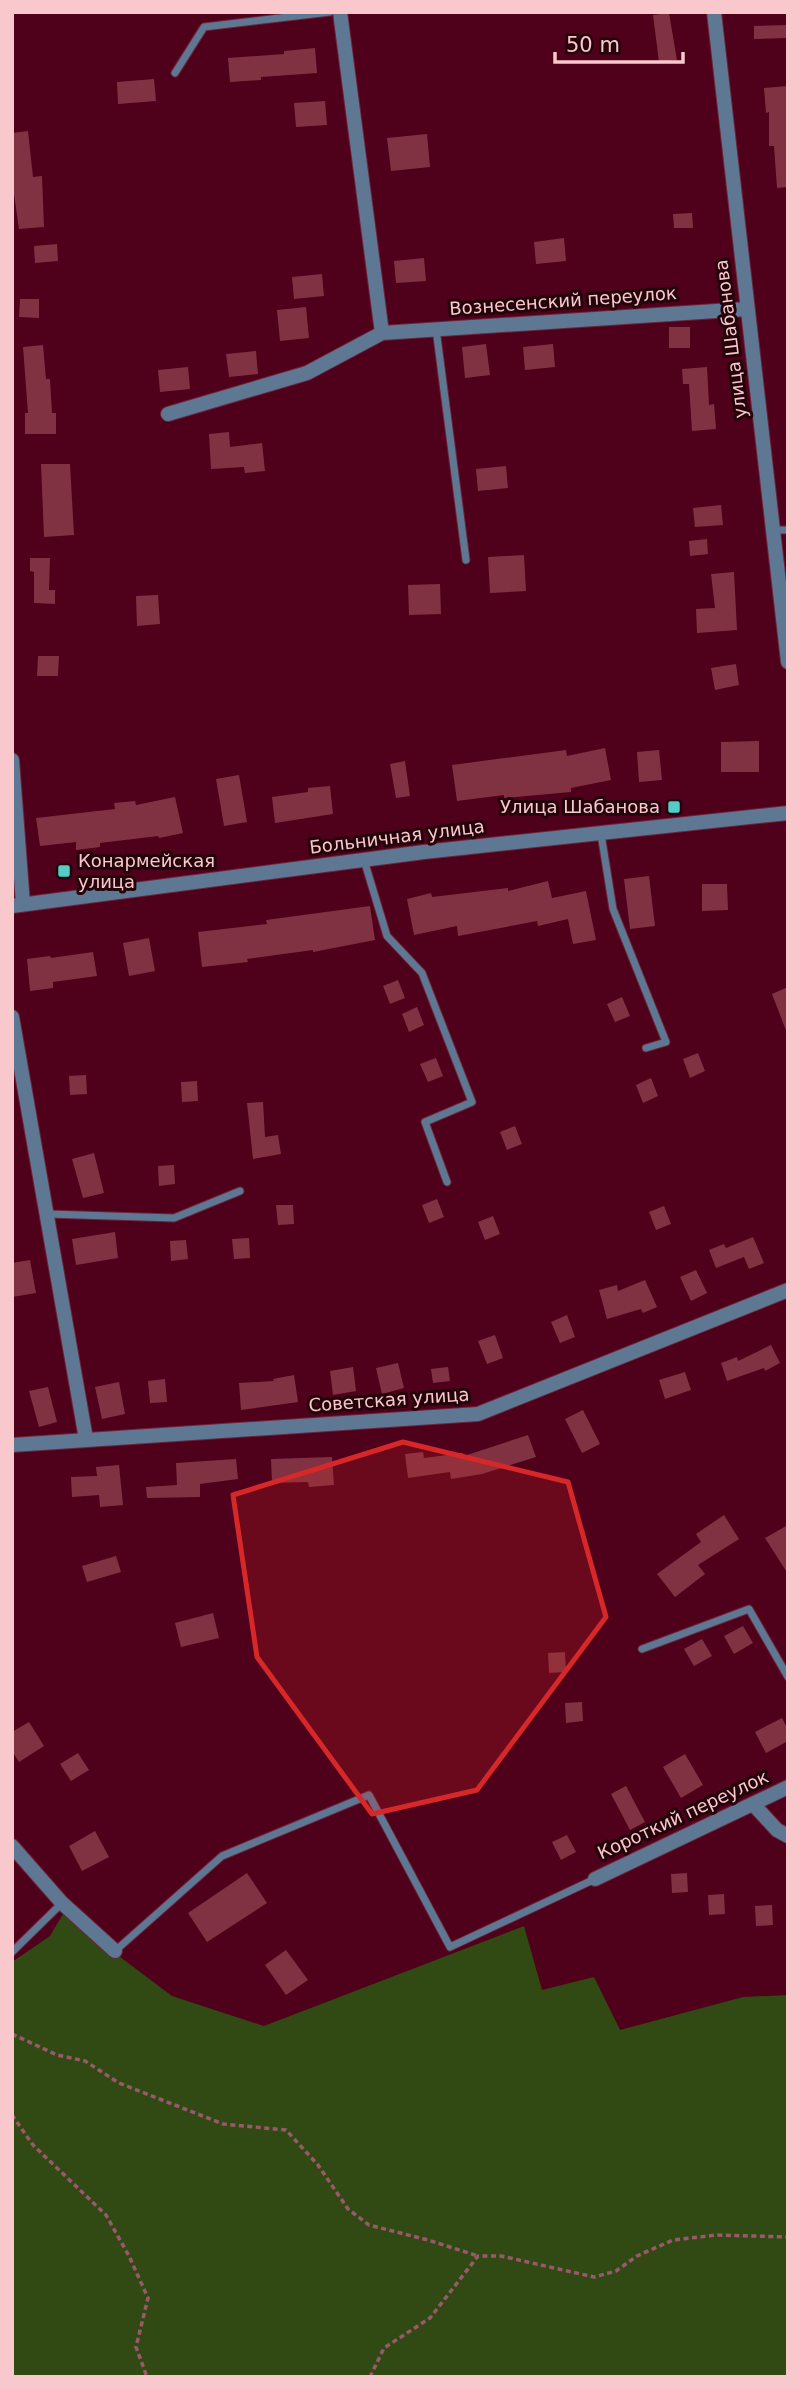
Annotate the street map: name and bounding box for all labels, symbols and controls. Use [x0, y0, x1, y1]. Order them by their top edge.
scale bar [555, 21, 683, 65]
text: 50 m [566, 33, 620, 57]
street label: улица Шабанова [710, 259, 751, 420]
street label: Вознесенский переулок [449, 282, 677, 319]
place label: Улица Шабанова [500, 796, 660, 817]
marker: Улица Шабанова [666, 799, 682, 815]
street label: Больничная улица [308, 815, 486, 858]
place label: Конармейская улица [78, 850, 215, 892]
marker: Конармейская улица [56, 863, 72, 879]
street label: Советская улица [308, 1383, 470, 1416]
street label: Короткий переулок [594, 1766, 772, 1863]

